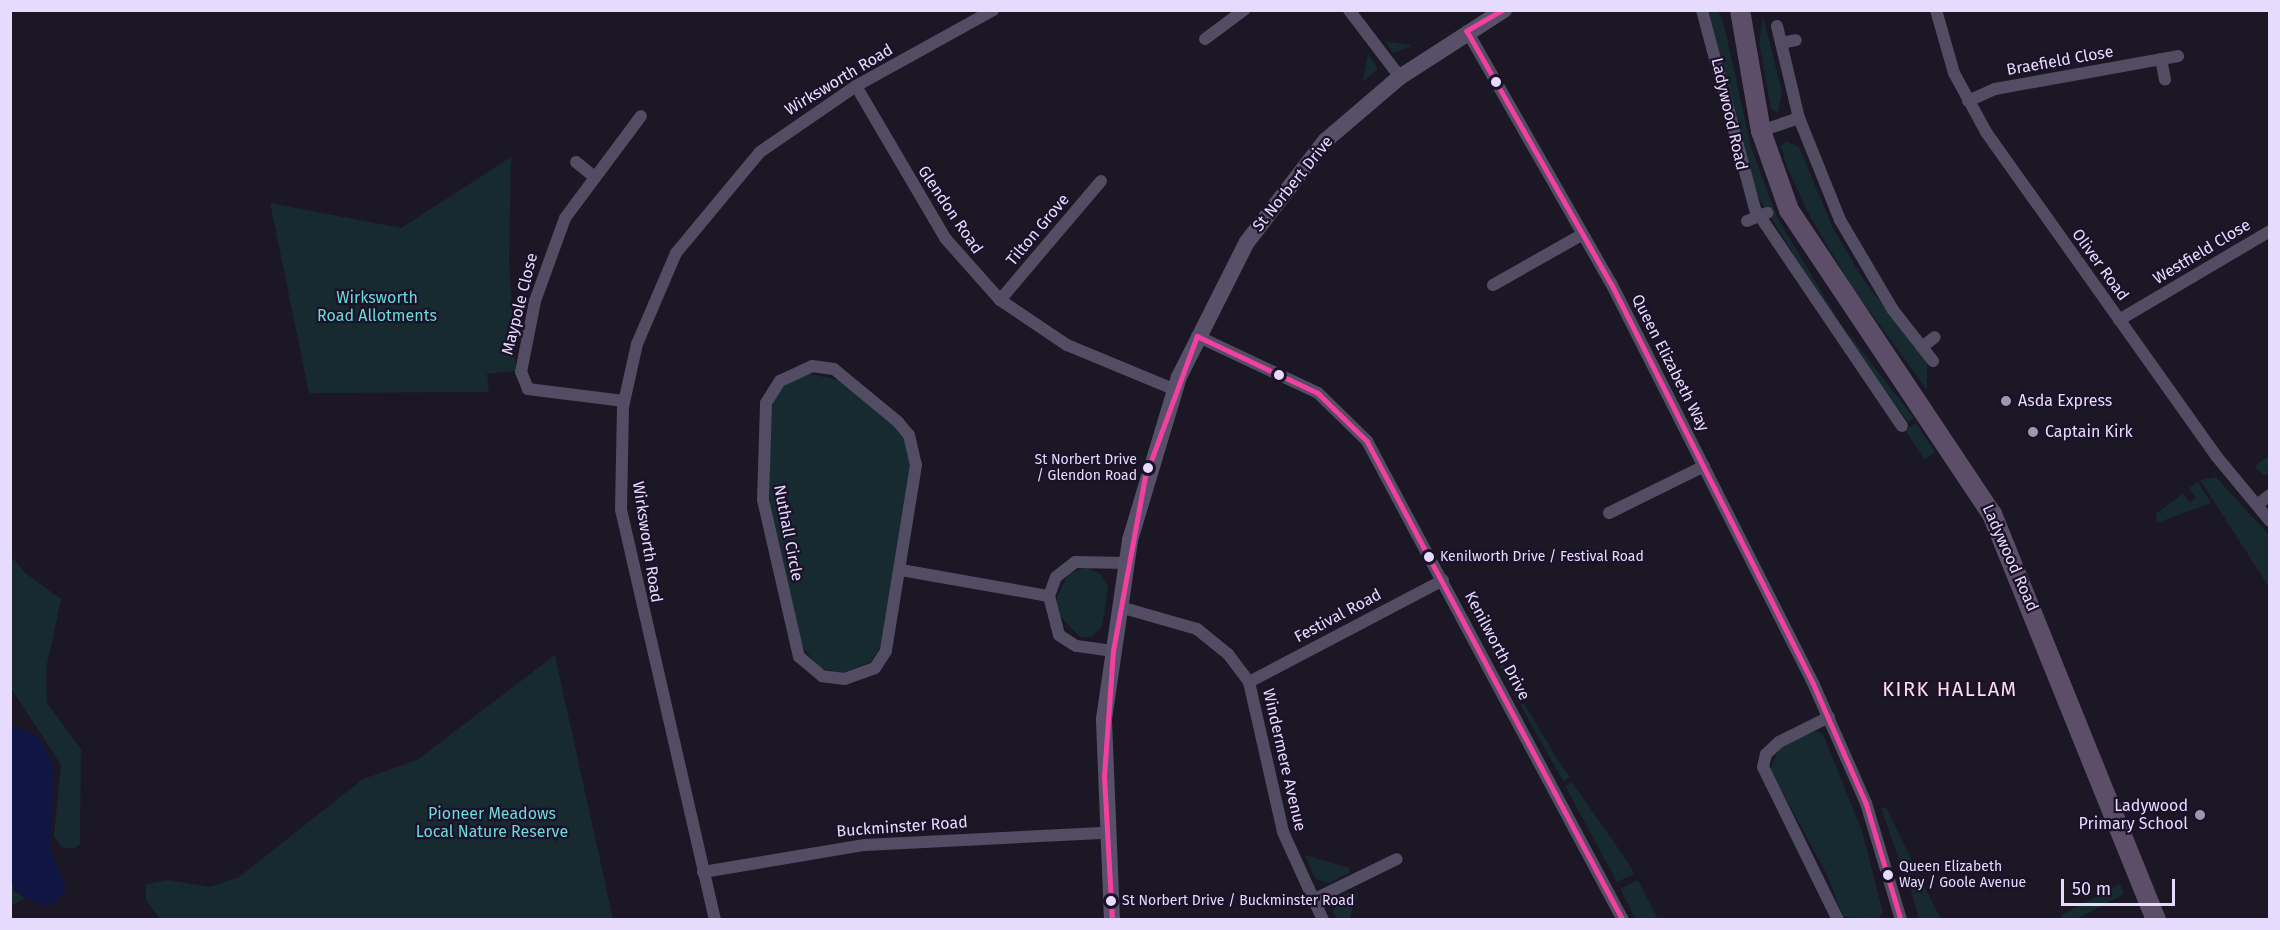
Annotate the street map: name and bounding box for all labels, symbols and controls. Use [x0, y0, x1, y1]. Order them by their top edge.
street label: Wirksworth Road [781, 40, 897, 120]
street label: Braefield Close [2005, 42, 2115, 80]
street label: Ladywood Road [1707, 56, 1751, 172]
unlabelled marker [1490, 76, 1502, 88]
street label: St Norbert Drive [1249, 132, 1337, 236]
street label: Glendon Road [913, 162, 987, 258]
street label: Tilton Grove [1003, 190, 1073, 270]
street label: Westfield Close [2150, 215, 2254, 289]
street label: Oliver Road [2068, 225, 2132, 305]
street label: Maypole Close [498, 251, 542, 357]
park label: Wirksworth Road Allotments [317, 288, 437, 326]
street label: Queen Elizabeth Way [1627, 291, 1713, 435]
unlabelled marker [1273, 369, 1285, 381]
place label: Asda Express [2018, 391, 2112, 411]
marker: Asda Express [1999, 394, 2013, 408]
place label: Captain Kirk [2045, 422, 2133, 442]
marker: Captain Kirk [2026, 425, 2040, 439]
place label: St Norbert Drive / Glendon Road [1035, 452, 1137, 484]
marker: St Norbert Drive / Glendon Road [1142, 462, 1154, 474]
street label: Wirksworth Road [628, 480, 666, 604]
street label: Nuthall Circle [769, 483, 807, 583]
street label: Ladywood Road [1978, 502, 2042, 614]
place label: Kenilworth Drive / Festival Road [1440, 549, 1644, 565]
marker: Kenilworth Drive / Festival Road [1423, 551, 1435, 563]
street label: Festival Road [1291, 585, 1385, 647]
street label: Kenilworth Drive [1460, 588, 1534, 704]
district label: KIRK HALLAM [1882, 677, 2018, 701]
street label: Windermere Avenue [1258, 687, 1310, 833]
place label: Ladywood Primary School [2079, 796, 2188, 834]
park label: Pioneer Meadows Local Nature Reserve [416, 804, 568, 842]
marker: Ladywood Primary School [2193, 808, 2207, 822]
street label: Buckminster Road [836, 813, 968, 841]
place label: Queen Elizabeth Way / Goole Avenue [1899, 859, 2026, 892]
scale bar [2064, 867, 2178, 905]
marker: Queen Elizabeth Way / Goole Avenue [1882, 869, 1894, 881]
text: 50 m [2072, 878, 2111, 900]
place label: St Norbert Drive / Buckminster Road [1122, 893, 1354, 909]
marker: St Norbert Drive / Buckminster Road [1105, 895, 1117, 907]

